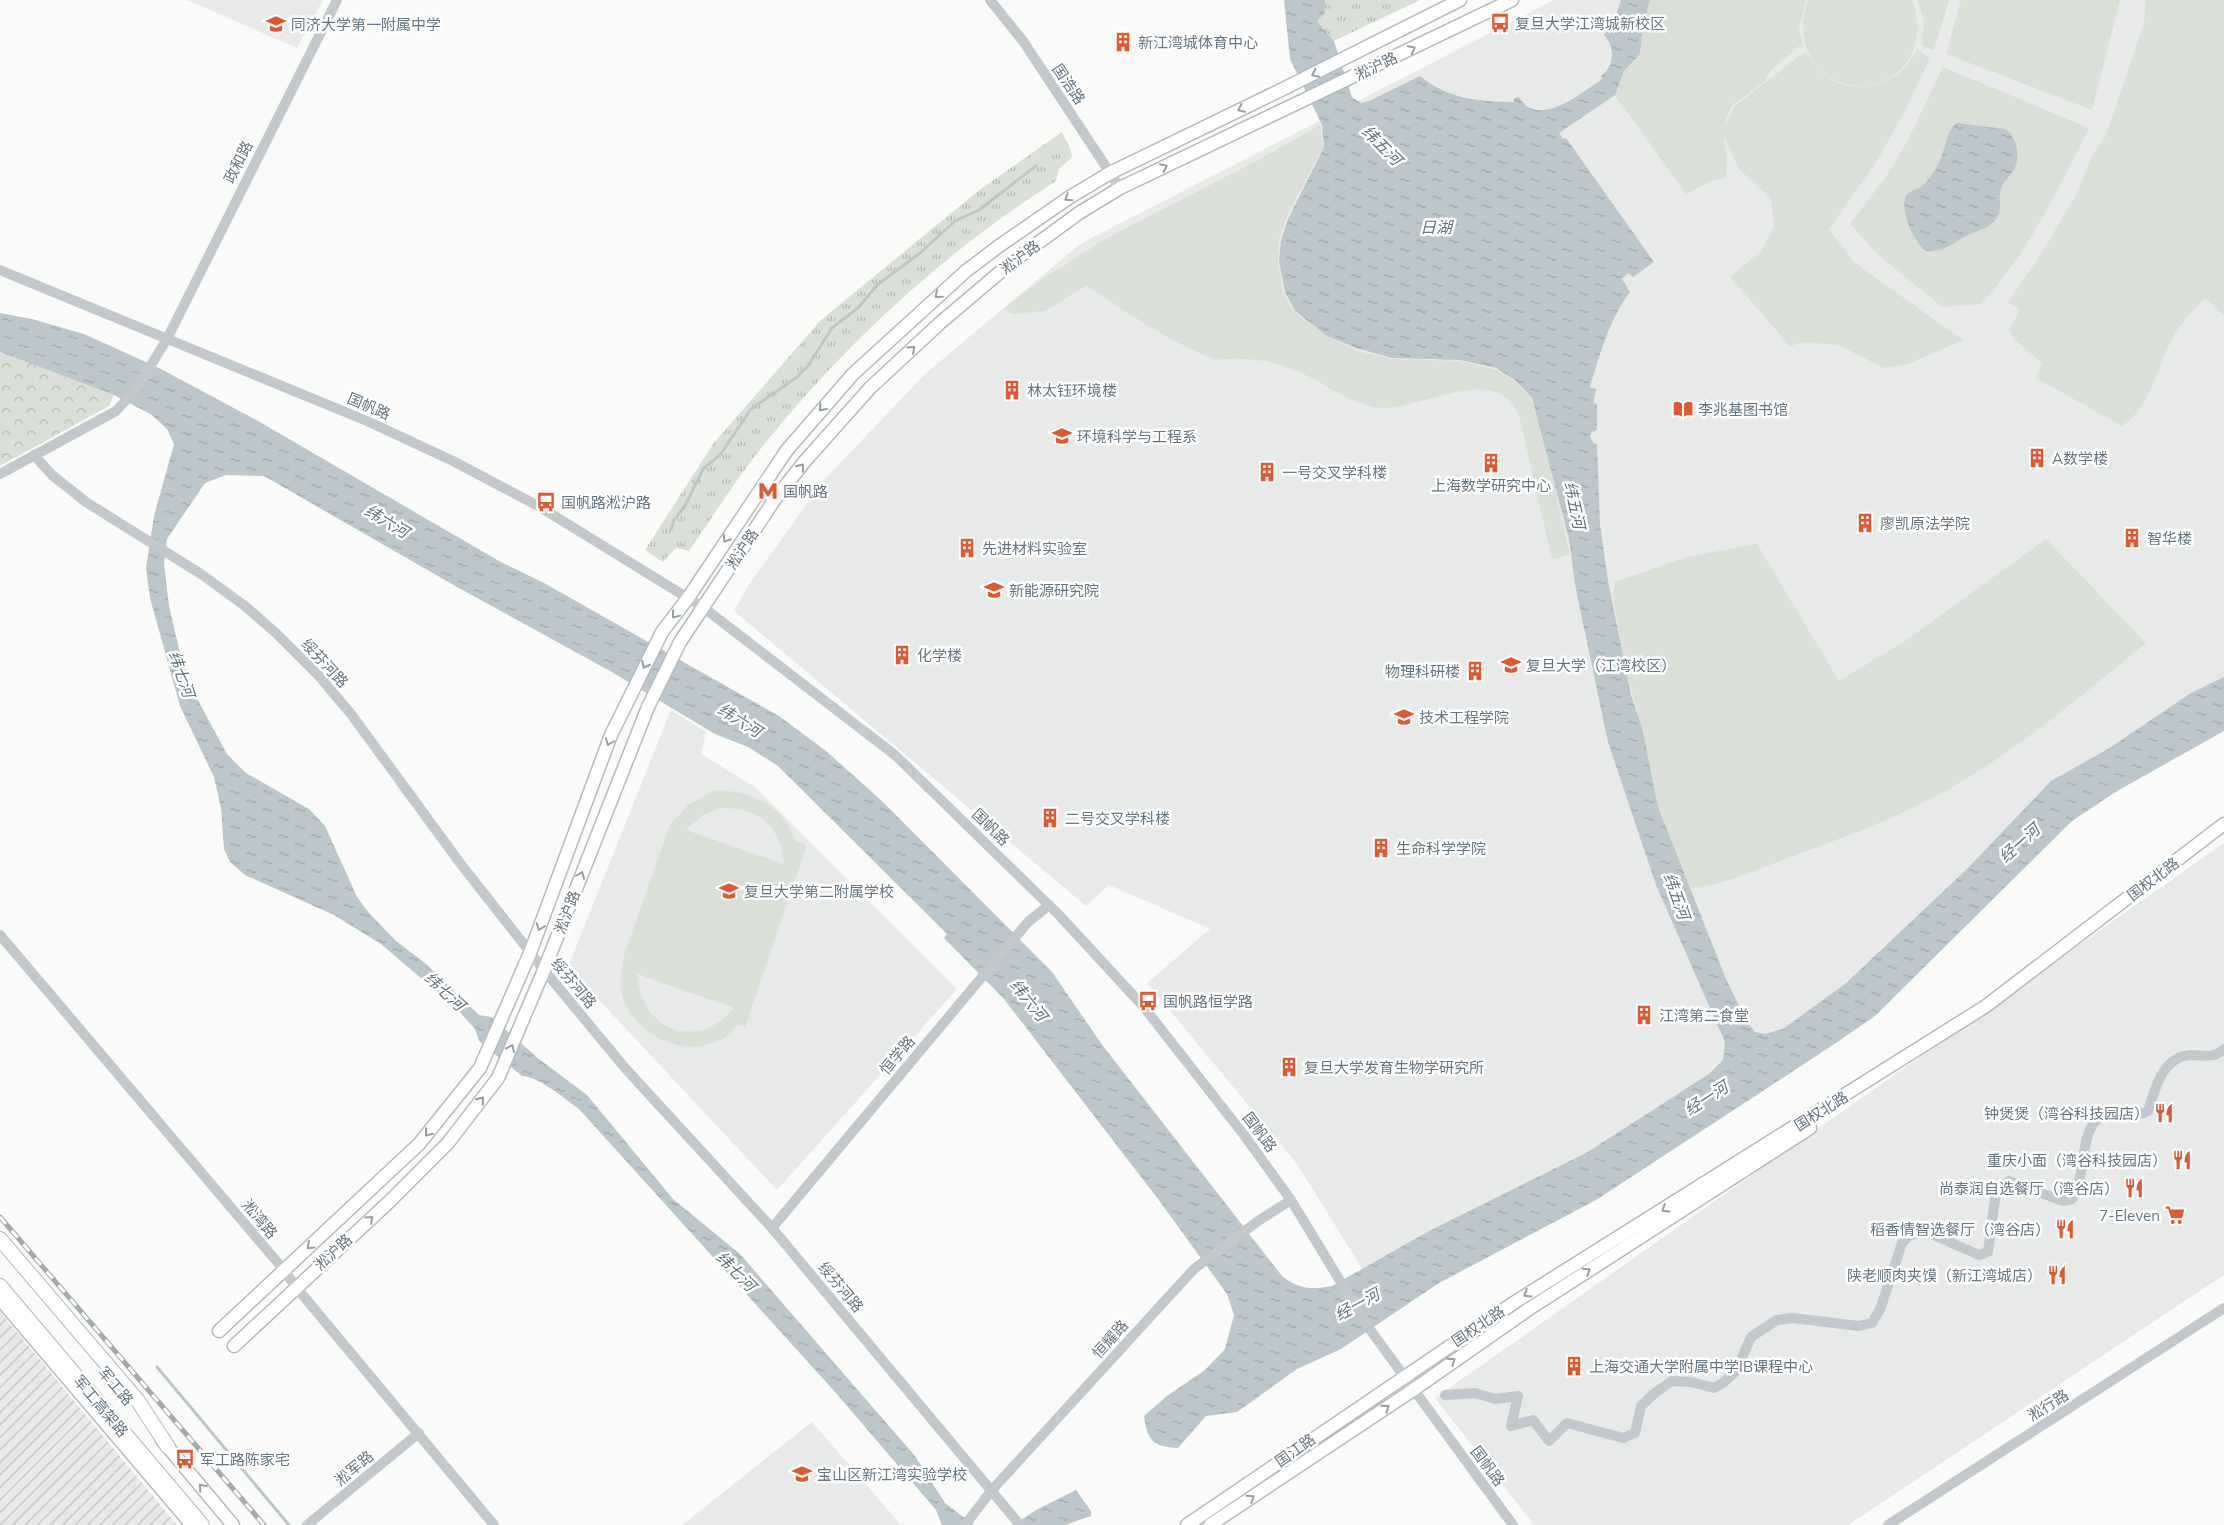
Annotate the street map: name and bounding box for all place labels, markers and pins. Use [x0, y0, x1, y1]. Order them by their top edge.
bus stop icon: 复旦大学江湾城新校区 [1489, 12, 1511, 34]
school or university icon: 同济大学第一附属中学 [265, 13, 287, 35]
place label: 复旦大学江湾城新校区 [1515, 14, 1665, 33]
place label: 同济大学第一附属中学 [291, 15, 441, 34]
building icon: 新江湾城体育中心 [1112, 31, 1134, 53]
place label: 新江湾城体育中心 [1138, 33, 1258, 52]
building icon: 林太钰环境楼 [1001, 379, 1023, 401]
place label: 林太钰环境楼 [1027, 381, 1117, 400]
library icon: 李兆基图书馆 [1672, 398, 1694, 420]
place label: 李兆基图书馆 [1698, 400, 1788, 419]
school or university icon: 环境科学与工程系 [1051, 425, 1073, 447]
place label: 环境科学与工程系 [1077, 427, 1197, 446]
building icon: A数学楼 [2026, 447, 2048, 469]
place label: A数学楼 [2052, 449, 2108, 468]
building icon: 上海数学研究中心 [1480, 452, 1502, 474]
building icon: 一号交叉学科楼 [1256, 461, 1278, 483]
place label: 一号交叉学科楼 [1282, 463, 1387, 482]
place label: 上海数学研究中心 [1431, 476, 1551, 495]
metro station icon: 国帆路 [757, 480, 779, 502]
place label: 国帆路 [783, 482, 828, 501]
bus stop icon: 国帆路淞沪路 [535, 491, 557, 513]
place label: 国帆路淞沪路 [561, 493, 651, 512]
building icon: 廖凯原法学院 [1854, 512, 1876, 534]
place label: 廖凯原法学院 [1880, 514, 1970, 533]
building icon: 智华楼 [2121, 527, 2143, 549]
place label: 智华楼 [2147, 529, 2192, 548]
building icon: 先进材料实验室 [956, 537, 978, 559]
place label: 先进材料实验室 [982, 539, 1087, 558]
school or university icon: 新能源研究院 [983, 579, 1005, 601]
place label: 新能源研究院 [1009, 581, 1099, 600]
building icon: 化学楼 [891, 644, 913, 666]
place label: 化学楼 [917, 646, 962, 665]
school or university icon: 复旦大学（江湾校区） [1500, 654, 1522, 676]
place label: 复旦大学（江湾校区） [1526, 656, 1676, 675]
building icon: 物理科研楼 [1464, 660, 1486, 682]
place label: 物理科研楼 [1385, 662, 1460, 681]
school or university icon: 技术工程学院 [1393, 706, 1415, 728]
place label: 技术工程学院 [1419, 708, 1509, 727]
building icon: 二号交叉学科楼 [1039, 807, 1061, 829]
place label: 二号交叉学科楼 [1065, 809, 1170, 828]
building icon: 生命科学学院 [1370, 837, 1392, 859]
place label: 生命科学学院 [1396, 839, 1486, 858]
school or university icon: 复旦大学第二附属学校 [718, 880, 740, 902]
place label: 复旦大学第二附属学校 [744, 882, 894, 901]
bus stop icon: 国帆路恒学路 [1137, 990, 1159, 1012]
place label: 国帆路恒学路 [1163, 992, 1253, 1011]
building icon: 江湾第二食堂 [1633, 1004, 1655, 1026]
place label: 江湾第二食堂 [1659, 1006, 1749, 1025]
building icon: 复旦大学发育生物学研究所 [1278, 1056, 1300, 1078]
place label: 复旦大学发育生物学研究所 [1304, 1058, 1484, 1077]
restaurant icon: 钟煲煲（湾谷科技园店） [2153, 1102, 2175, 1124]
place label: 钟煲煲（湾谷科技园店） [1984, 1104, 2149, 1123]
restaurant icon: 重庆小面（湾谷科技园店） [2171, 1149, 2193, 1171]
place label: 重庆小面（湾谷科技园店） [1987, 1151, 2167, 1170]
restaurant icon: 尚泰润自选餐厅（湾谷店） [2123, 1177, 2145, 1199]
place label: 尚泰润自选餐厅（湾谷店） [1939, 1179, 2119, 1198]
supermarket icon: 7-Eleven [2164, 1204, 2186, 1226]
place label: 7-Eleven [2099, 1206, 2160, 1225]
restaurant icon: 稻香情智选餐厅（湾谷店） [2054, 1218, 2076, 1240]
place label: 稻香情智选餐厅（湾谷店） [1870, 1220, 2050, 1239]
restaurant icon: 陕老顺肉夹馍（新江湾城店） [2046, 1264, 2068, 1286]
place label: 陕老顺肉夹馍（新江湾城店） [1847, 1266, 2042, 1285]
building icon: 上海交通大学附属中学IB课程中心 [1563, 1355, 1585, 1377]
place label: 上海交通大学附属中学IB课程中心 [1589, 1357, 1813, 1376]
bus stop icon: 军工路陈家宅 [174, 1448, 196, 1470]
place label: 军工路陈家宅 [200, 1450, 290, 1469]
school or university icon: 宝山区新江湾实验学校 [791, 1463, 813, 1485]
place label: 宝山区新江湾实验学校 [817, 1465, 967, 1484]

